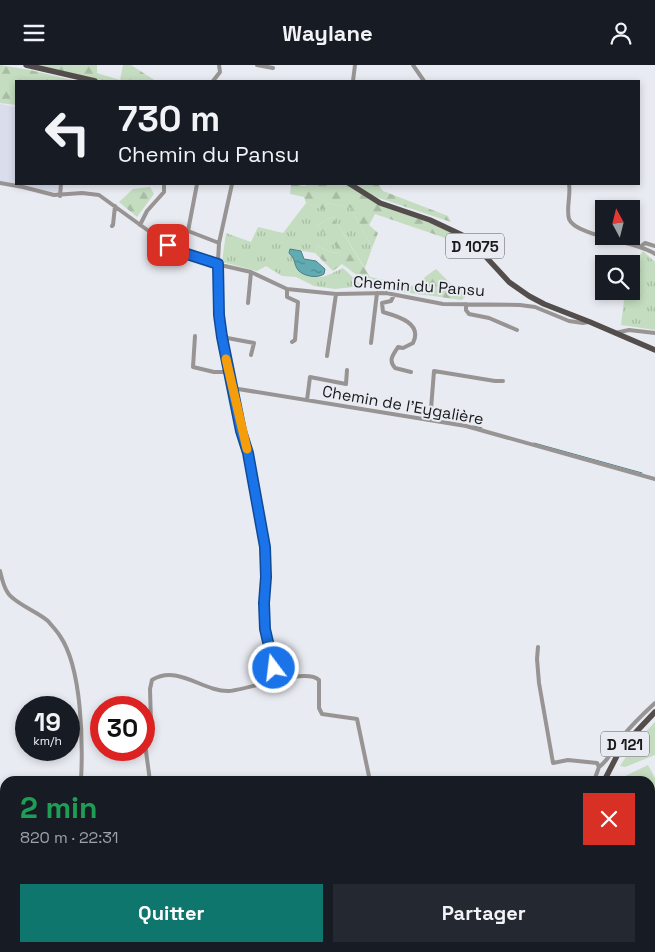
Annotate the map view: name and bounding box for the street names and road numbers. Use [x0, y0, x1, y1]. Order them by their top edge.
road number: D 1075 [446, 233, 504, 259]
street label: Chemin du Pansu [352, 271, 486, 301]
street label: Chemin de l'Eygalière [321, 380, 485, 430]
road number: D 121 [601, 731, 649, 757]

